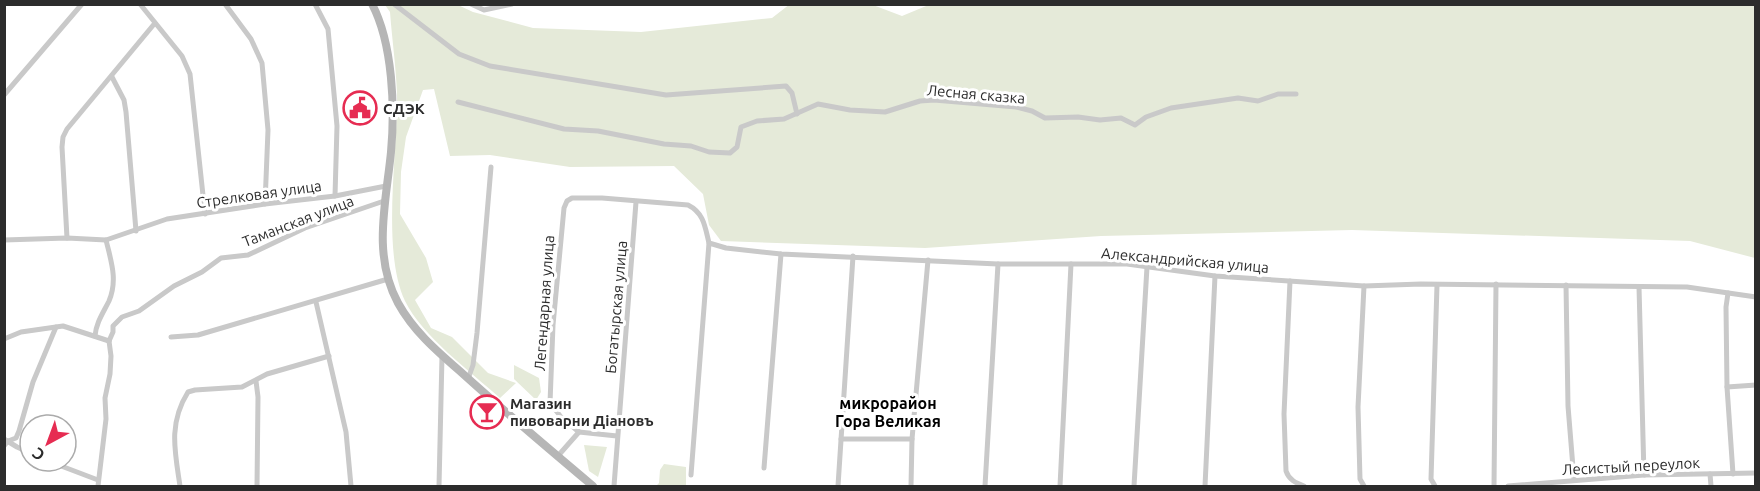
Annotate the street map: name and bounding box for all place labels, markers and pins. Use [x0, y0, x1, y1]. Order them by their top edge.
public building icon: СДЭК [342, 90, 378, 126]
place label: СДЭК [383, 100, 425, 117]
bar icon: Магазин пивоварни Дiановъ [469, 394, 505, 430]
place label: Магазин пивоварни Дiановъ [510, 395, 654, 429]

